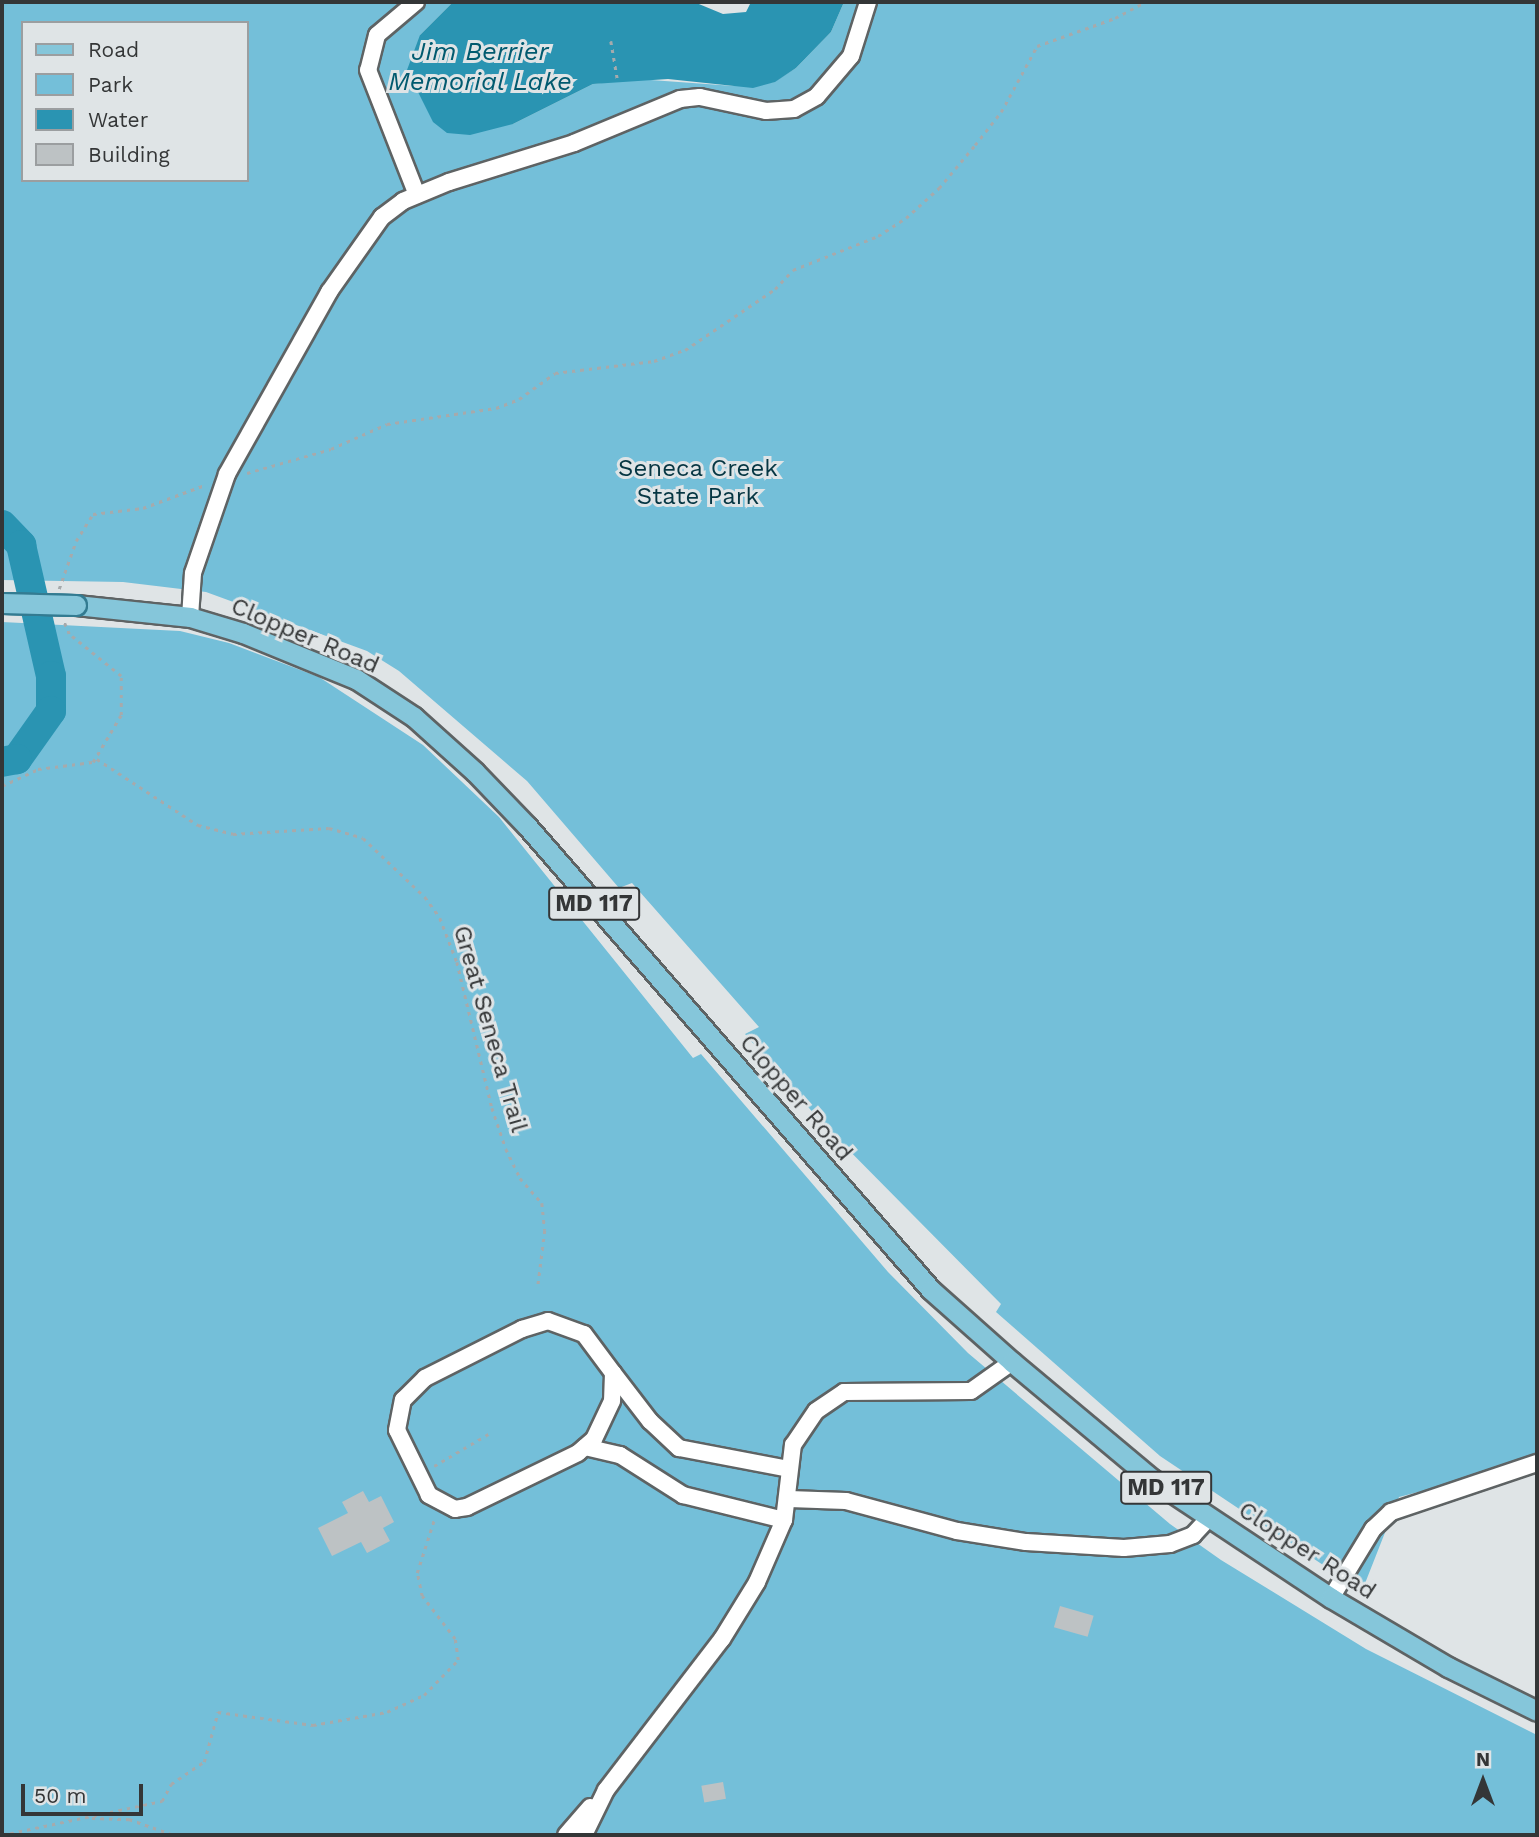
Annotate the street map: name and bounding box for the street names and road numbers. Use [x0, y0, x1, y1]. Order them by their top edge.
street label: Clopper Road [226, 592, 384, 680]
road number: MD 117 [547, 884, 641, 923]
street label: Great Seneca Trail [447, 922, 533, 1136]
street label: Clopper Road [733, 1029, 859, 1167]
road number: MD 117 [1119, 1469, 1213, 1508]
street label: Clopper Road [1233, 1496, 1381, 1606]

